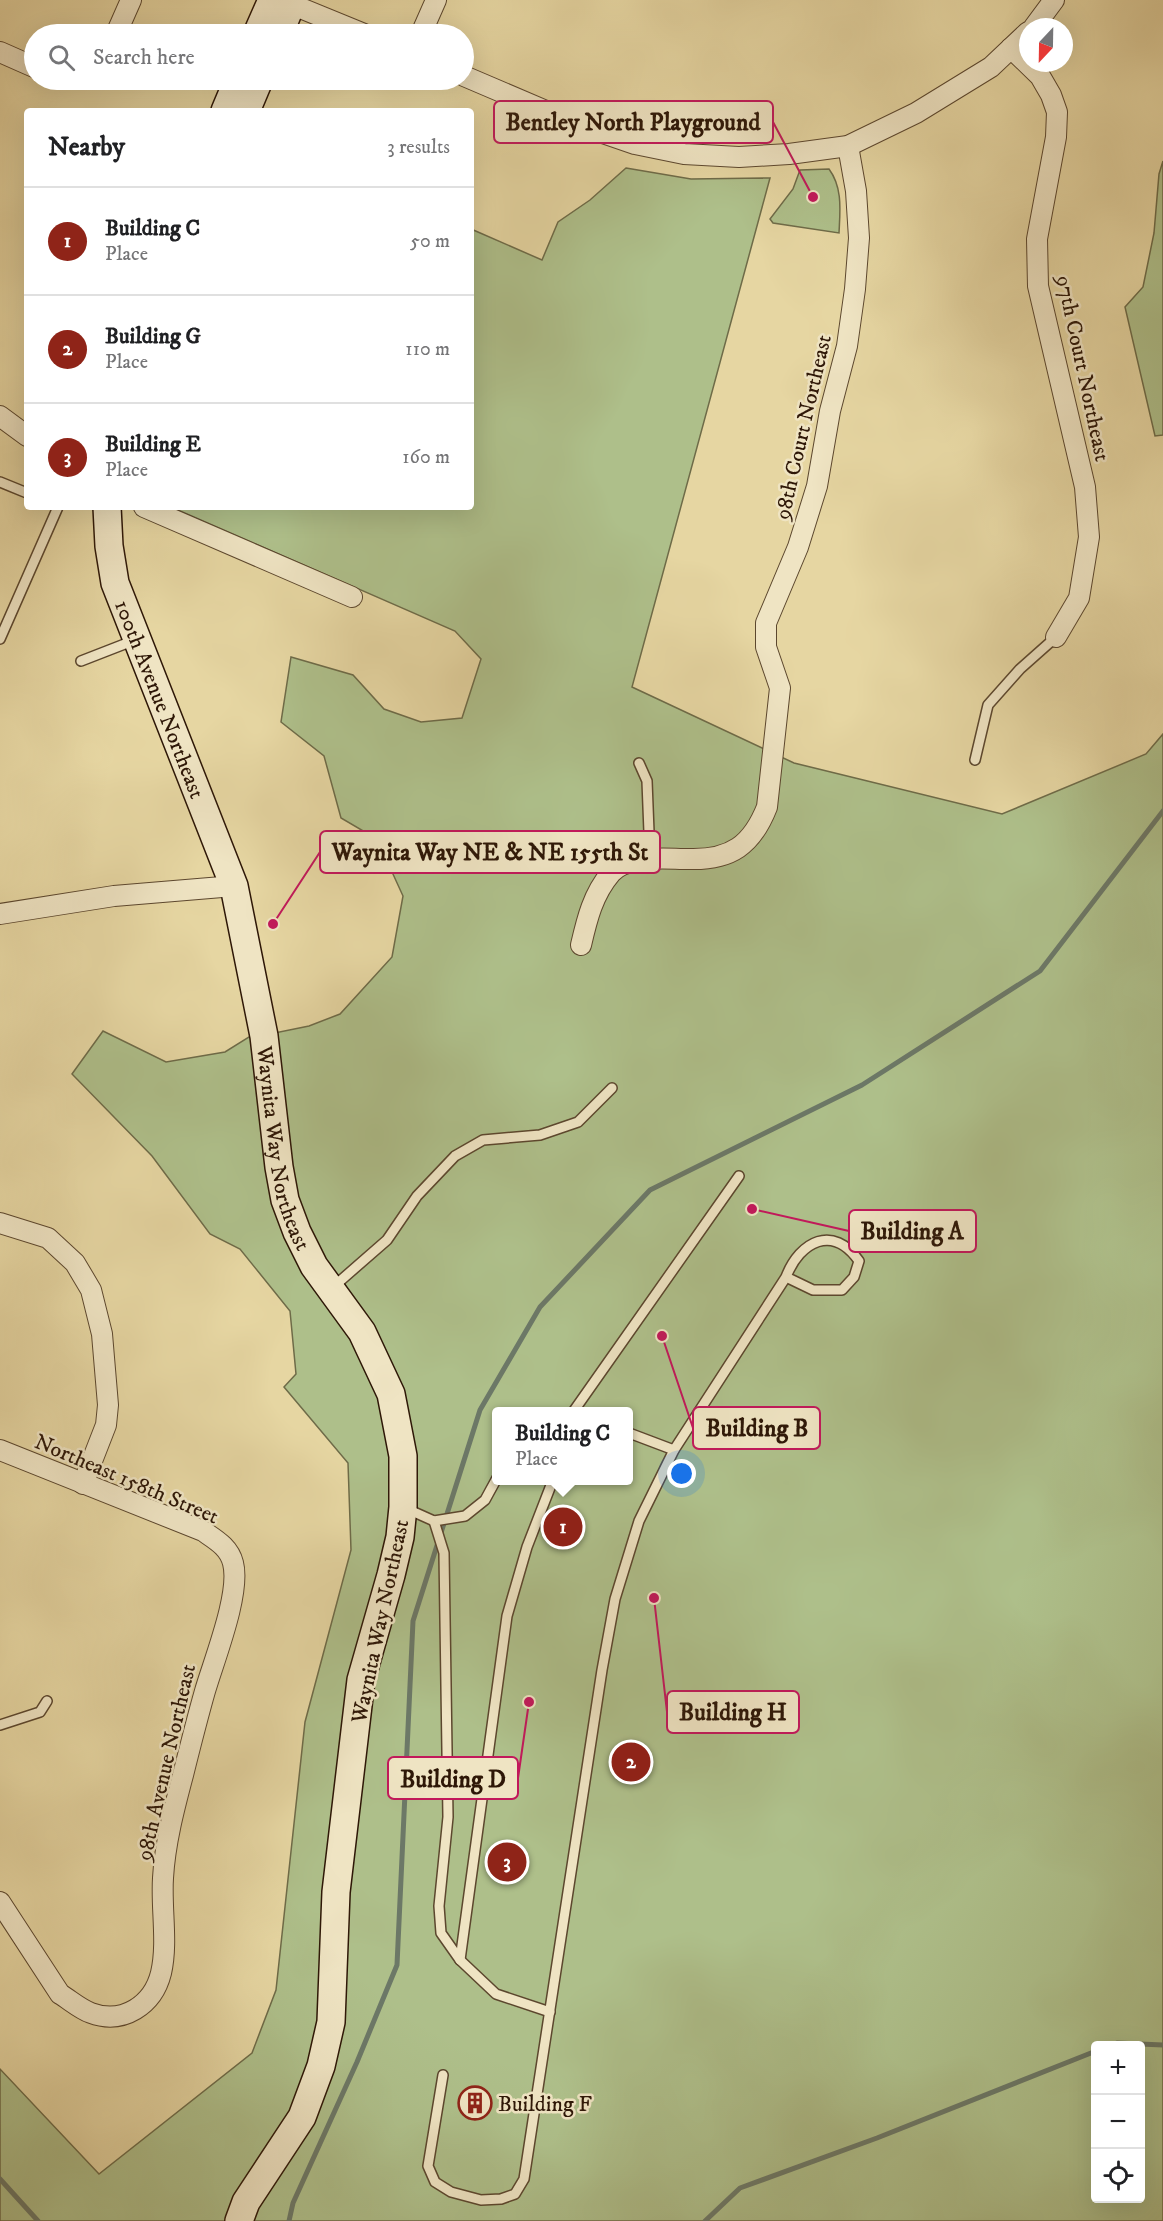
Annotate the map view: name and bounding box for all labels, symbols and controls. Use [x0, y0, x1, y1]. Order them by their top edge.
north arrow [1019, 18, 1073, 72]
search box [24, 24, 474, 90]
icon: search [45, 41, 78, 74]
text: Search here [93, 44, 195, 71]
callout: Bentley North Playground [494, 101, 773, 143]
text: Bentley North Playground [506, 108, 761, 138]
text: Nearby [48, 131, 125, 164]
text: 3 results [387, 135, 450, 160]
text: Building C [105, 215, 200, 242]
text: 1 [64, 229, 71, 254]
text: 50 m [410, 229, 450, 254]
text: Place [105, 242, 148, 267]
street label: 97th Court Northeast [1049, 272, 1115, 464]
text: Building G [105, 323, 201, 350]
street label: 98th Court Northeast [769, 332, 838, 523]
text: 2 [63, 337, 72, 362]
text: 110 m [405, 337, 450, 362]
text: Place [105, 350, 148, 375]
text: Building E [105, 431, 201, 458]
text: 3 [64, 445, 71, 470]
text: 160 m [402, 445, 450, 470]
text: Place [105, 458, 148, 483]
street label: 100th Avenue Northeast [108, 596, 210, 803]
callout: Waynita Way NE & NE 155th St [320, 831, 660, 873]
text: Waynita Way NE & NE 155th St [331, 838, 648, 868]
street label: Waynita Way Northeast [250, 1044, 316, 1255]
callout: Building A [849, 1210, 976, 1252]
text: Building A [861, 1217, 964, 1247]
popup [492, 1407, 633, 1485]
callout: Building B [693, 1407, 820, 1449]
text: Building B [706, 1414, 808, 1444]
text: Building C [515, 1420, 610, 1447]
street label: Northeast 158th Street [30, 1428, 223, 1530]
text: Place [515, 1447, 558, 1472]
your location [667, 1459, 696, 1488]
pin: 1 [544, 1504, 582, 1550]
street label: Waynita Way Northeast [345, 1517, 415, 1727]
street label: 98th Avenue Northeast [130, 1661, 202, 1864]
callout: Building H [667, 1691, 799, 1733]
text: Building H [679, 1698, 787, 1728]
pin: 2 [612, 1740, 650, 1784]
callout: Building D [388, 1757, 518, 1799]
text: Building D [400, 1765, 506, 1795]
pin: 3 [488, 1840, 526, 1884]
map controls [1091, 2041, 1145, 2203]
button: + [1091, 2041, 1145, 2095]
building icon: Building F [457, 2085, 493, 2121]
place label: Building F [498, 2091, 592, 2118]
button: − [1091, 2095, 1145, 2149]
button: locate [1091, 2149, 1145, 2203]

